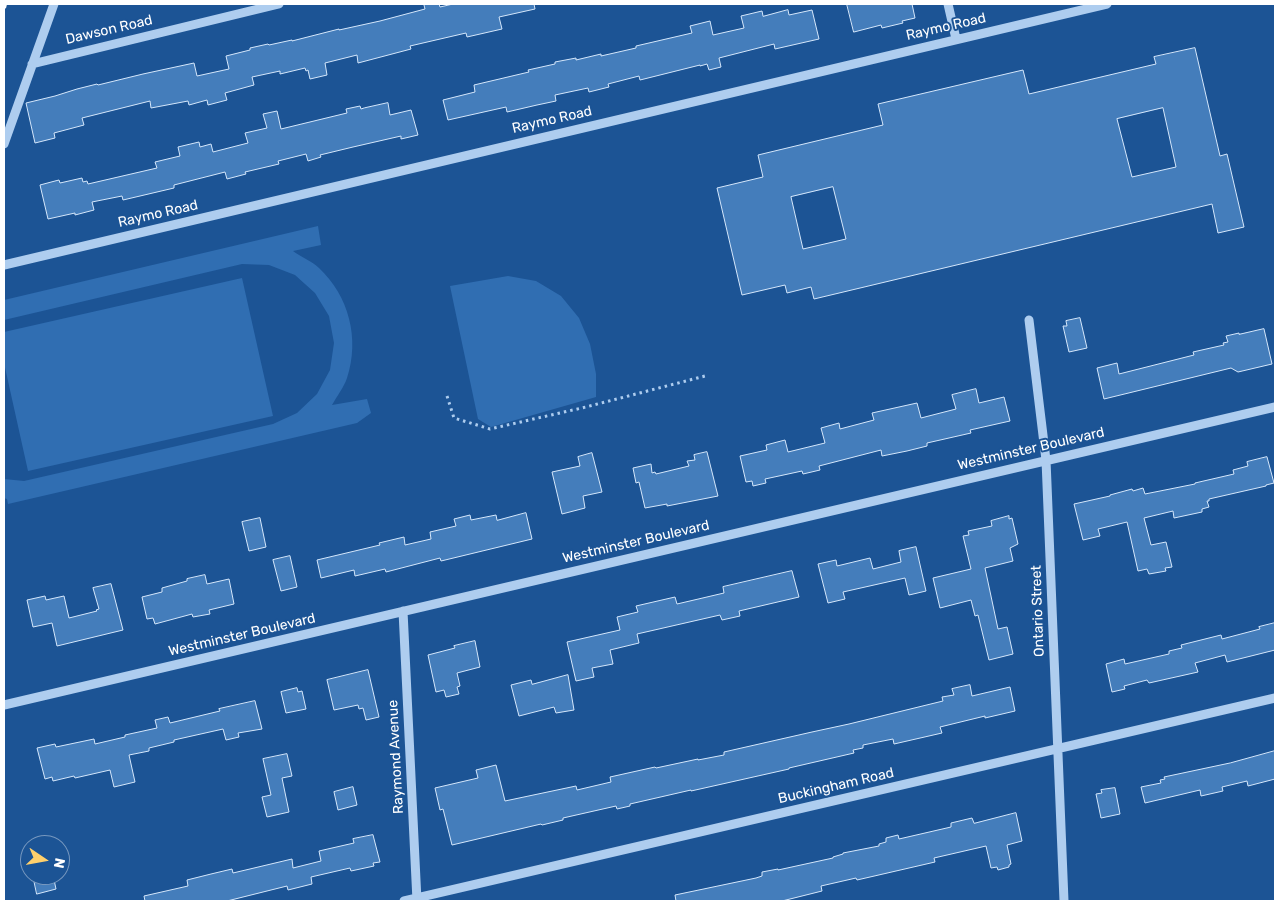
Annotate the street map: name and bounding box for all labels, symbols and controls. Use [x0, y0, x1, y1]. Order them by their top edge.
street label: Raymo Road [904, 10, 988, 44]
street label: Dawson Road [64, 12, 154, 48]
street label: Raymo Road [510, 103, 594, 137]
street label: Raymo Road [116, 197, 200, 231]
street label: Westminster Boulevard [956, 424, 1106, 474]
street label: Westminster Boulevard [561, 517, 711, 567]
street label: Ontario Street [1028, 565, 1048, 657]
street label: Westminster Boulevard [167, 610, 317, 660]
street label: Raymond Avenue [385, 700, 407, 814]
street label: Buckingham Road [776, 765, 896, 807]
north arrow [20, 835, 70, 885]
text: N [50, 856, 69, 870]

